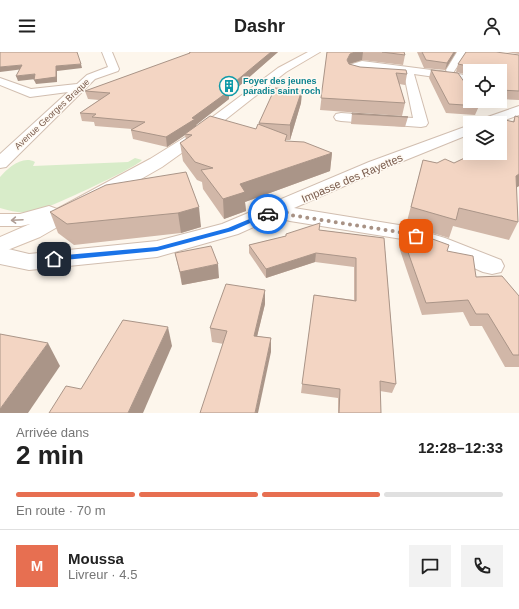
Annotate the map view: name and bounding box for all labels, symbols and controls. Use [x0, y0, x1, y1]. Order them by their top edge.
icon: menu [16, 15, 38, 37]
icon: person [481, 15, 503, 37]
text: Dashr [234, 16, 285, 36]
map controls [463, 64, 507, 160]
button: locate [463, 64, 507, 108]
building icon: Foyer des jeunes paradis saint roch [218, 75, 240, 97]
place label: Foyer des jeunes paradis saint roch [243, 76, 321, 96]
street label: Avenue Georges Braque [12, 77, 92, 151]
button: layers [463, 116, 507, 160]
street label: Impasse des Rayettes [300, 151, 405, 205]
courier [248, 194, 288, 234]
icon: car [257, 203, 279, 225]
one-way arrow [11, 216, 24, 224]
pin [399, 219, 433, 253]
icon: bag [405, 225, 427, 247]
pin [37, 242, 71, 276]
icon: home [43, 248, 65, 270]
text: Arrivée dans [16, 425, 89, 440]
text: 12:28–12:33 [418, 439, 503, 456]
text: 2 min [16, 440, 84, 470]
text: En route · 70 m [16, 503, 106, 518]
button: chat [409, 545, 451, 587]
button: phone [461, 545, 503, 587]
text: Moussa [68, 550, 124, 567]
text: M [31, 557, 43, 574]
text: Livreur · 4.5 [68, 567, 137, 582]

